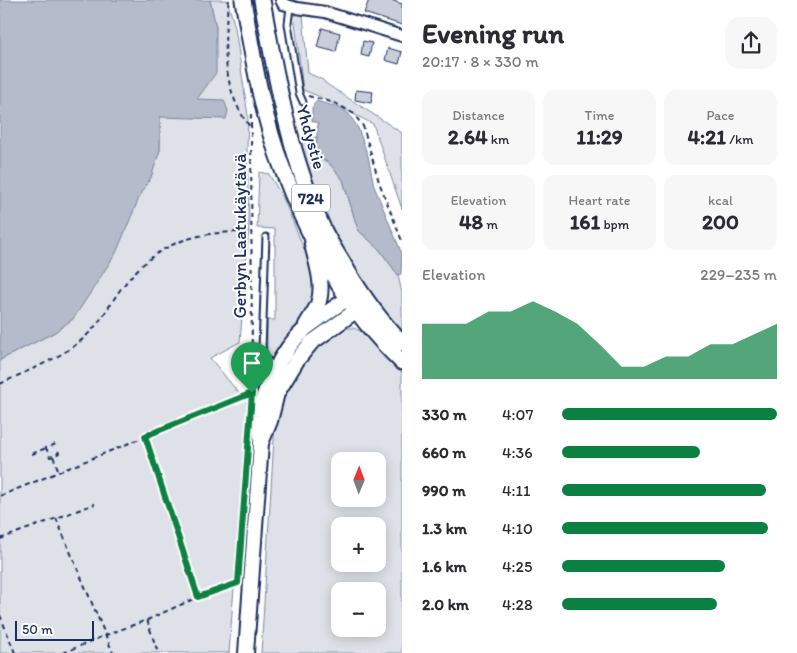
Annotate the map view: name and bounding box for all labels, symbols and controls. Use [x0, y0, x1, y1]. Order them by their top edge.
text: Evening run [422, 16, 564, 50]
button: share [725, 17, 777, 69]
text: 20:17 · 8 × 330 m [422, 52, 539, 71]
street label: Yhdystie [291, 102, 331, 172]
text: Distance [452, 107, 505, 124]
text: Time [585, 107, 614, 124]
text: Pace [706, 107, 735, 124]
text: 2.64 [448, 124, 488, 149]
text: 11:29 [576, 124, 623, 149]
text: 4:21 [687, 124, 726, 149]
text: km [488, 131, 509, 148]
text: /km [726, 131, 754, 148]
street label: Gerbyn Laatukäytävä [229, 153, 251, 319]
road number: 724 [292, 184, 330, 212]
text: Elevation [451, 192, 506, 209]
text: Heart rate [569, 192, 630, 209]
text: kcal [708, 192, 733, 209]
text: 48 [459, 209, 483, 234]
text: 161 [570, 209, 600, 234]
text: 200 [702, 209, 739, 234]
text: m [483, 216, 498, 233]
text: bpm [600, 216, 629, 233]
text: Elevation [422, 265, 486, 284]
text: 229–235 m [700, 265, 777, 284]
pin [231, 342, 273, 393]
icon: arrive [238, 349, 266, 377]
text: 330 m [422, 405, 466, 424]
text: 4:07 [502, 405, 533, 424]
text: 660 m [422, 443, 466, 462]
text: 4:36 [502, 443, 533, 462]
north arrow [331, 452, 386, 508]
map controls [331, 452, 386, 637]
text: 990 m [422, 481, 466, 500]
text: 4:11 [502, 481, 530, 500]
button: + [331, 517, 386, 572]
text: 1.3 km [422, 519, 467, 538]
text: 4:10 [502, 519, 533, 538]
text: 1.6 km [422, 557, 467, 576]
text: 4:25 [502, 557, 532, 576]
button: − [331, 582, 386, 637]
text: 2.0 km [422, 595, 469, 614]
text: 4:28 [502, 595, 533, 614]
scale bar [15, 618, 94, 641]
text: 50 m [22, 621, 53, 638]

